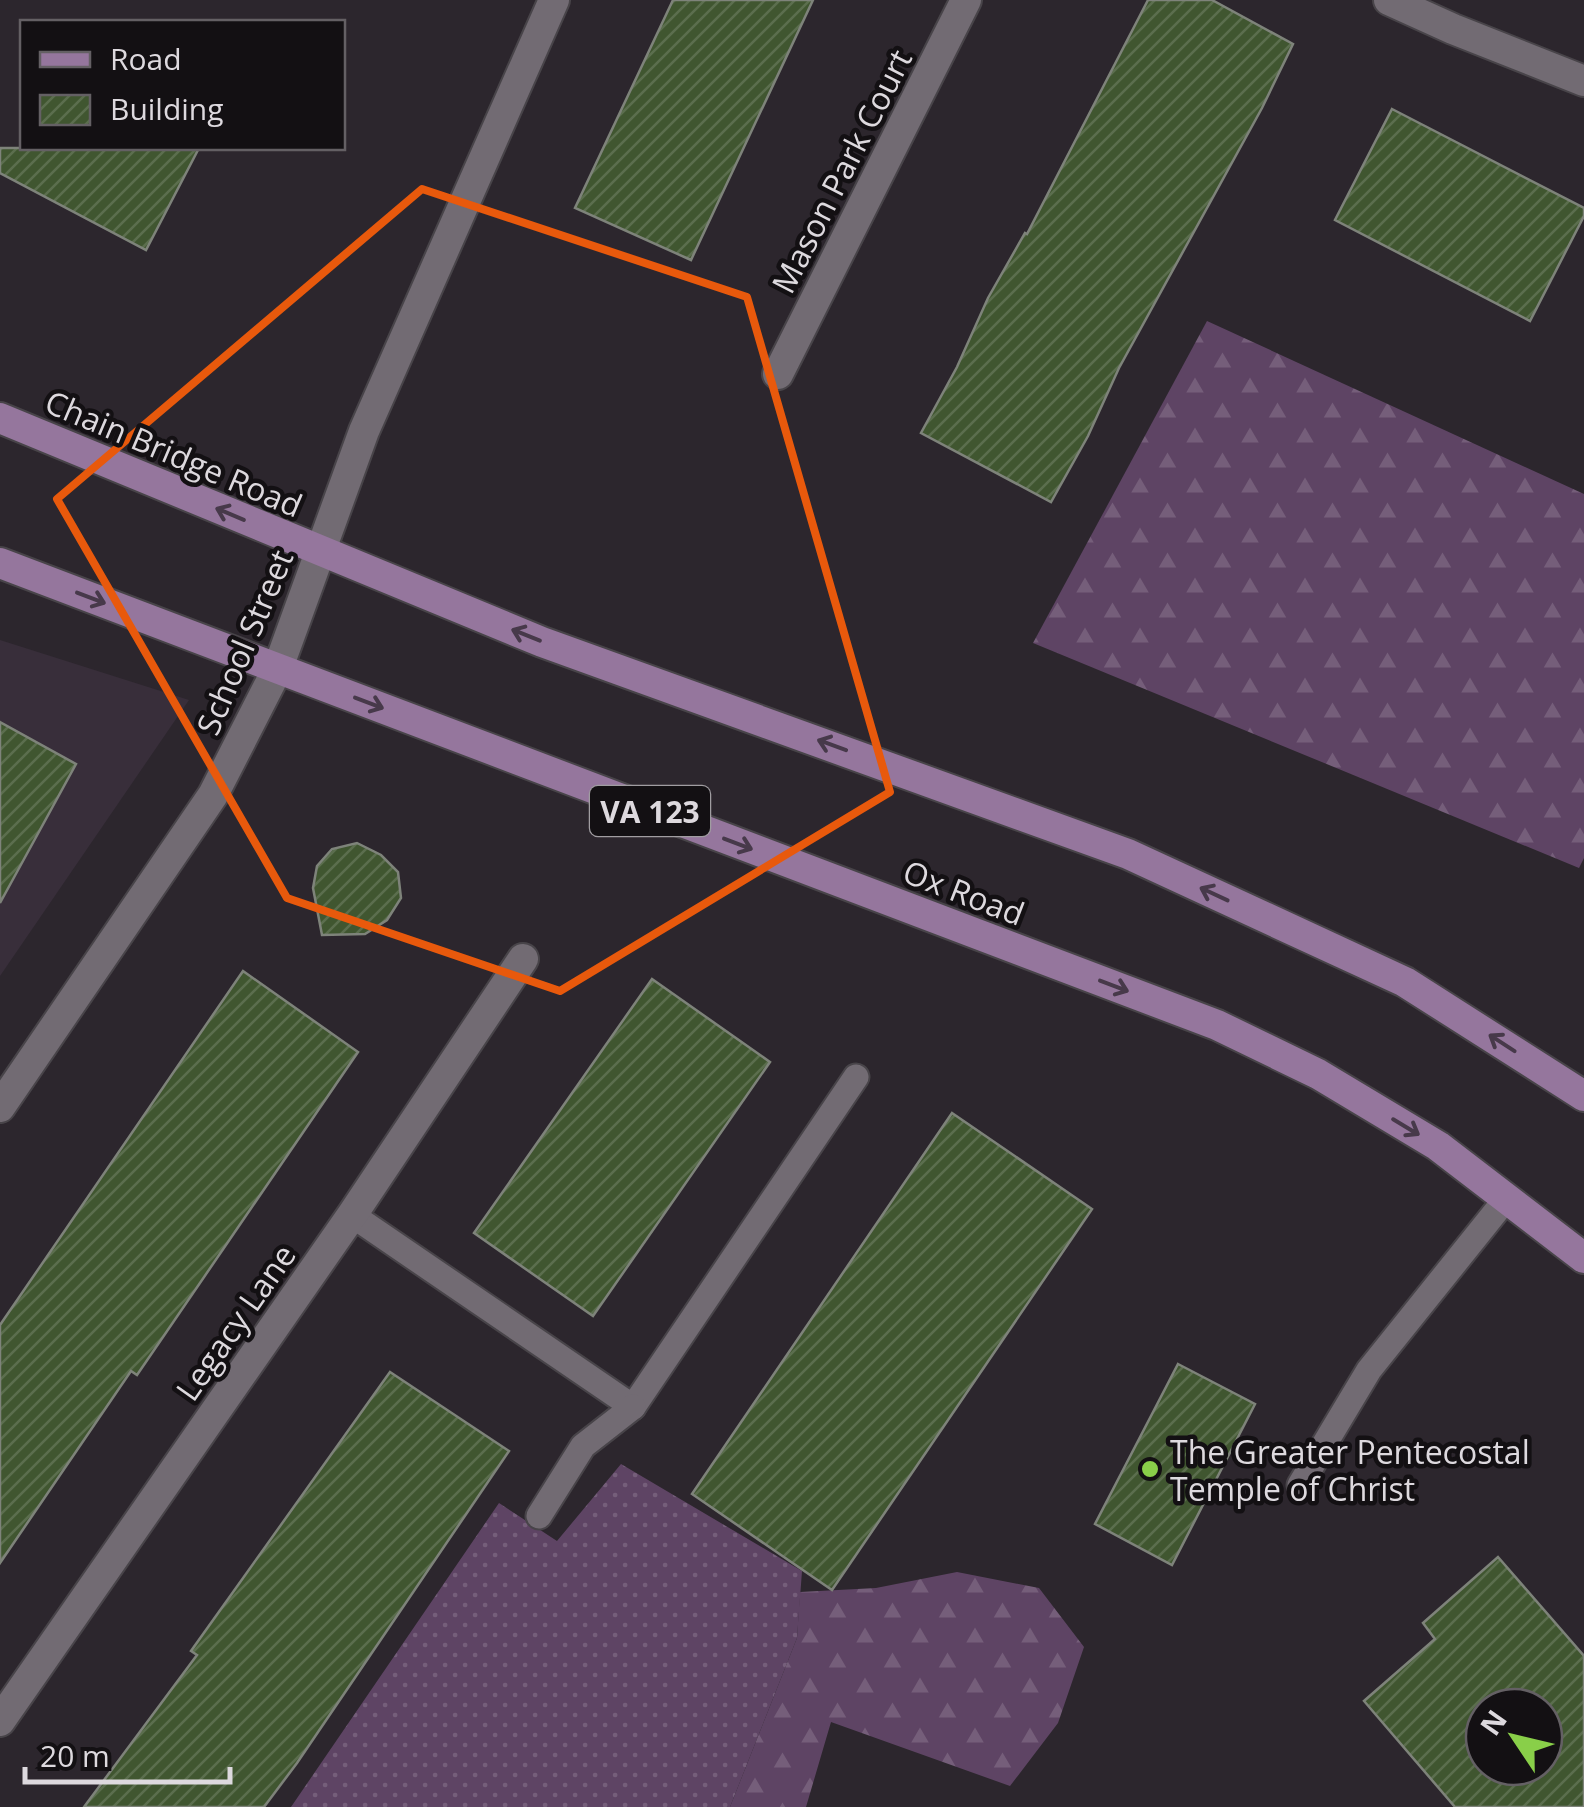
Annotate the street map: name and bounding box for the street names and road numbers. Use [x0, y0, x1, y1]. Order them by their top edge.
street label: Mason Park Court [761, 42, 921, 300]
street label: Chain Bridge Road [39, 379, 309, 527]
street label: School Street [186, 543, 302, 741]
road number: VA 123 [590, 786, 710, 836]
street label: Ox Road [897, 849, 1031, 935]
street label: Legacy Lane [165, 1235, 305, 1409]

